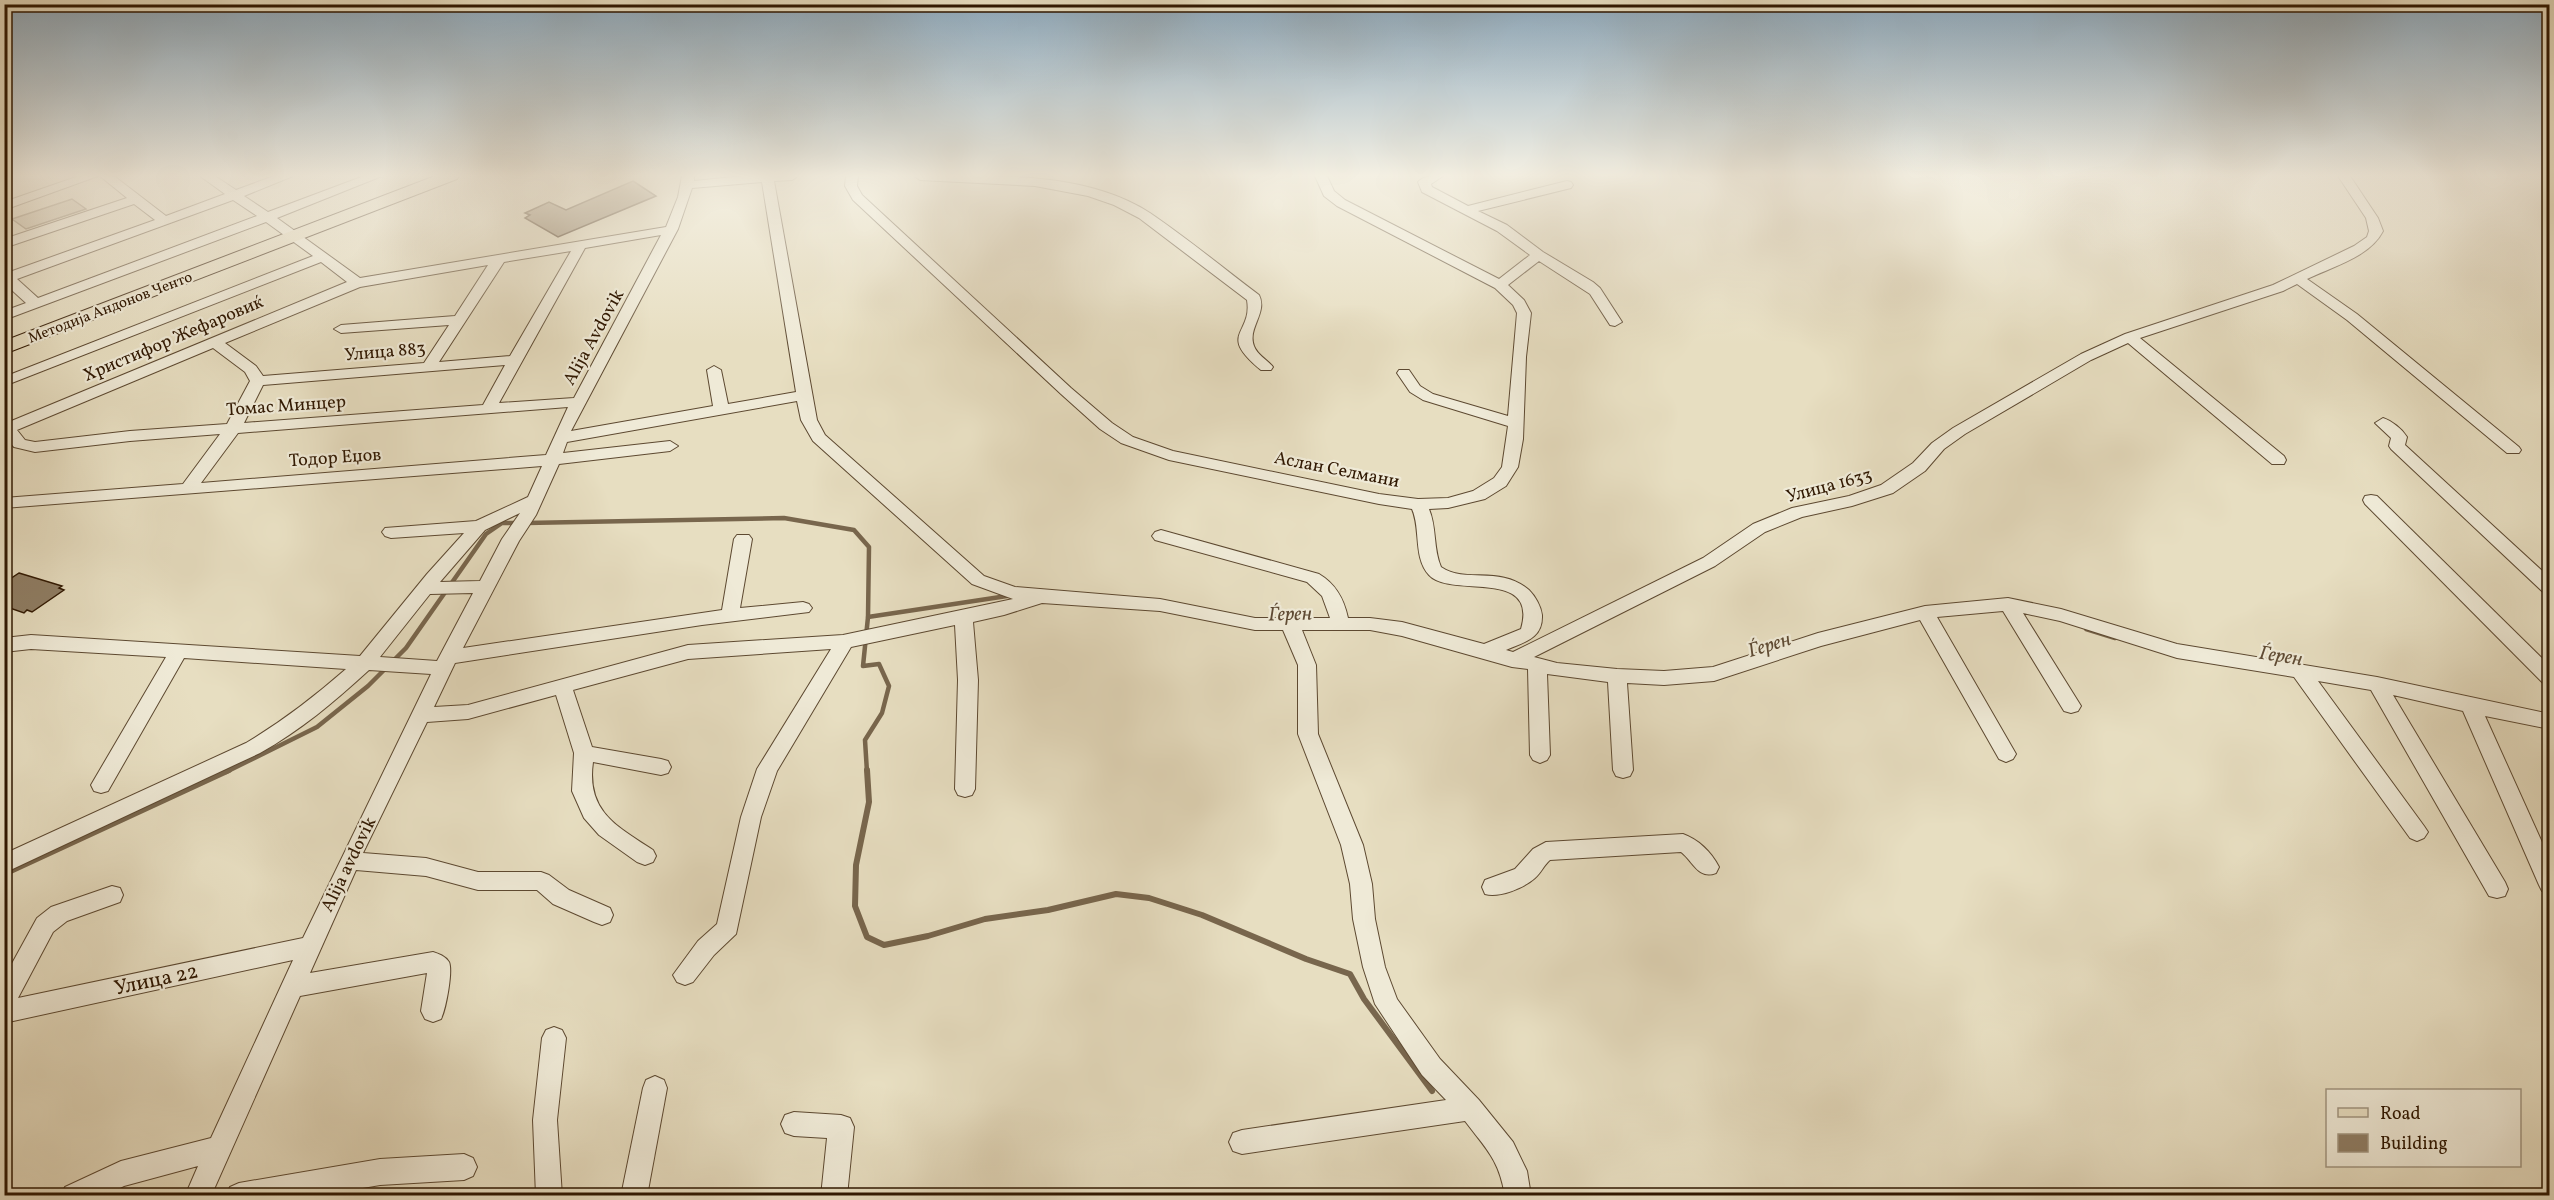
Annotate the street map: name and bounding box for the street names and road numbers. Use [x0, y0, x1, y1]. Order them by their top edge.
street label: Методија Андонов Ченто [25, 267, 196, 349]
street label: Alija Avdovik [558, 285, 631, 390]
street label: Христифор Жефаровиќ [80, 290, 268, 389]
street label: Улица 883 [344, 337, 427, 368]
street label: Томас Минцер [225, 390, 347, 423]
street label: Тодор Еџов [288, 443, 382, 474]
street label: Аслан Селмани [1272, 446, 1401, 495]
street label: Улица 1633 [1784, 463, 1875, 510]
street label: Alija avdovik [316, 813, 383, 916]
street label: Улица 22 [112, 957, 201, 1004]

